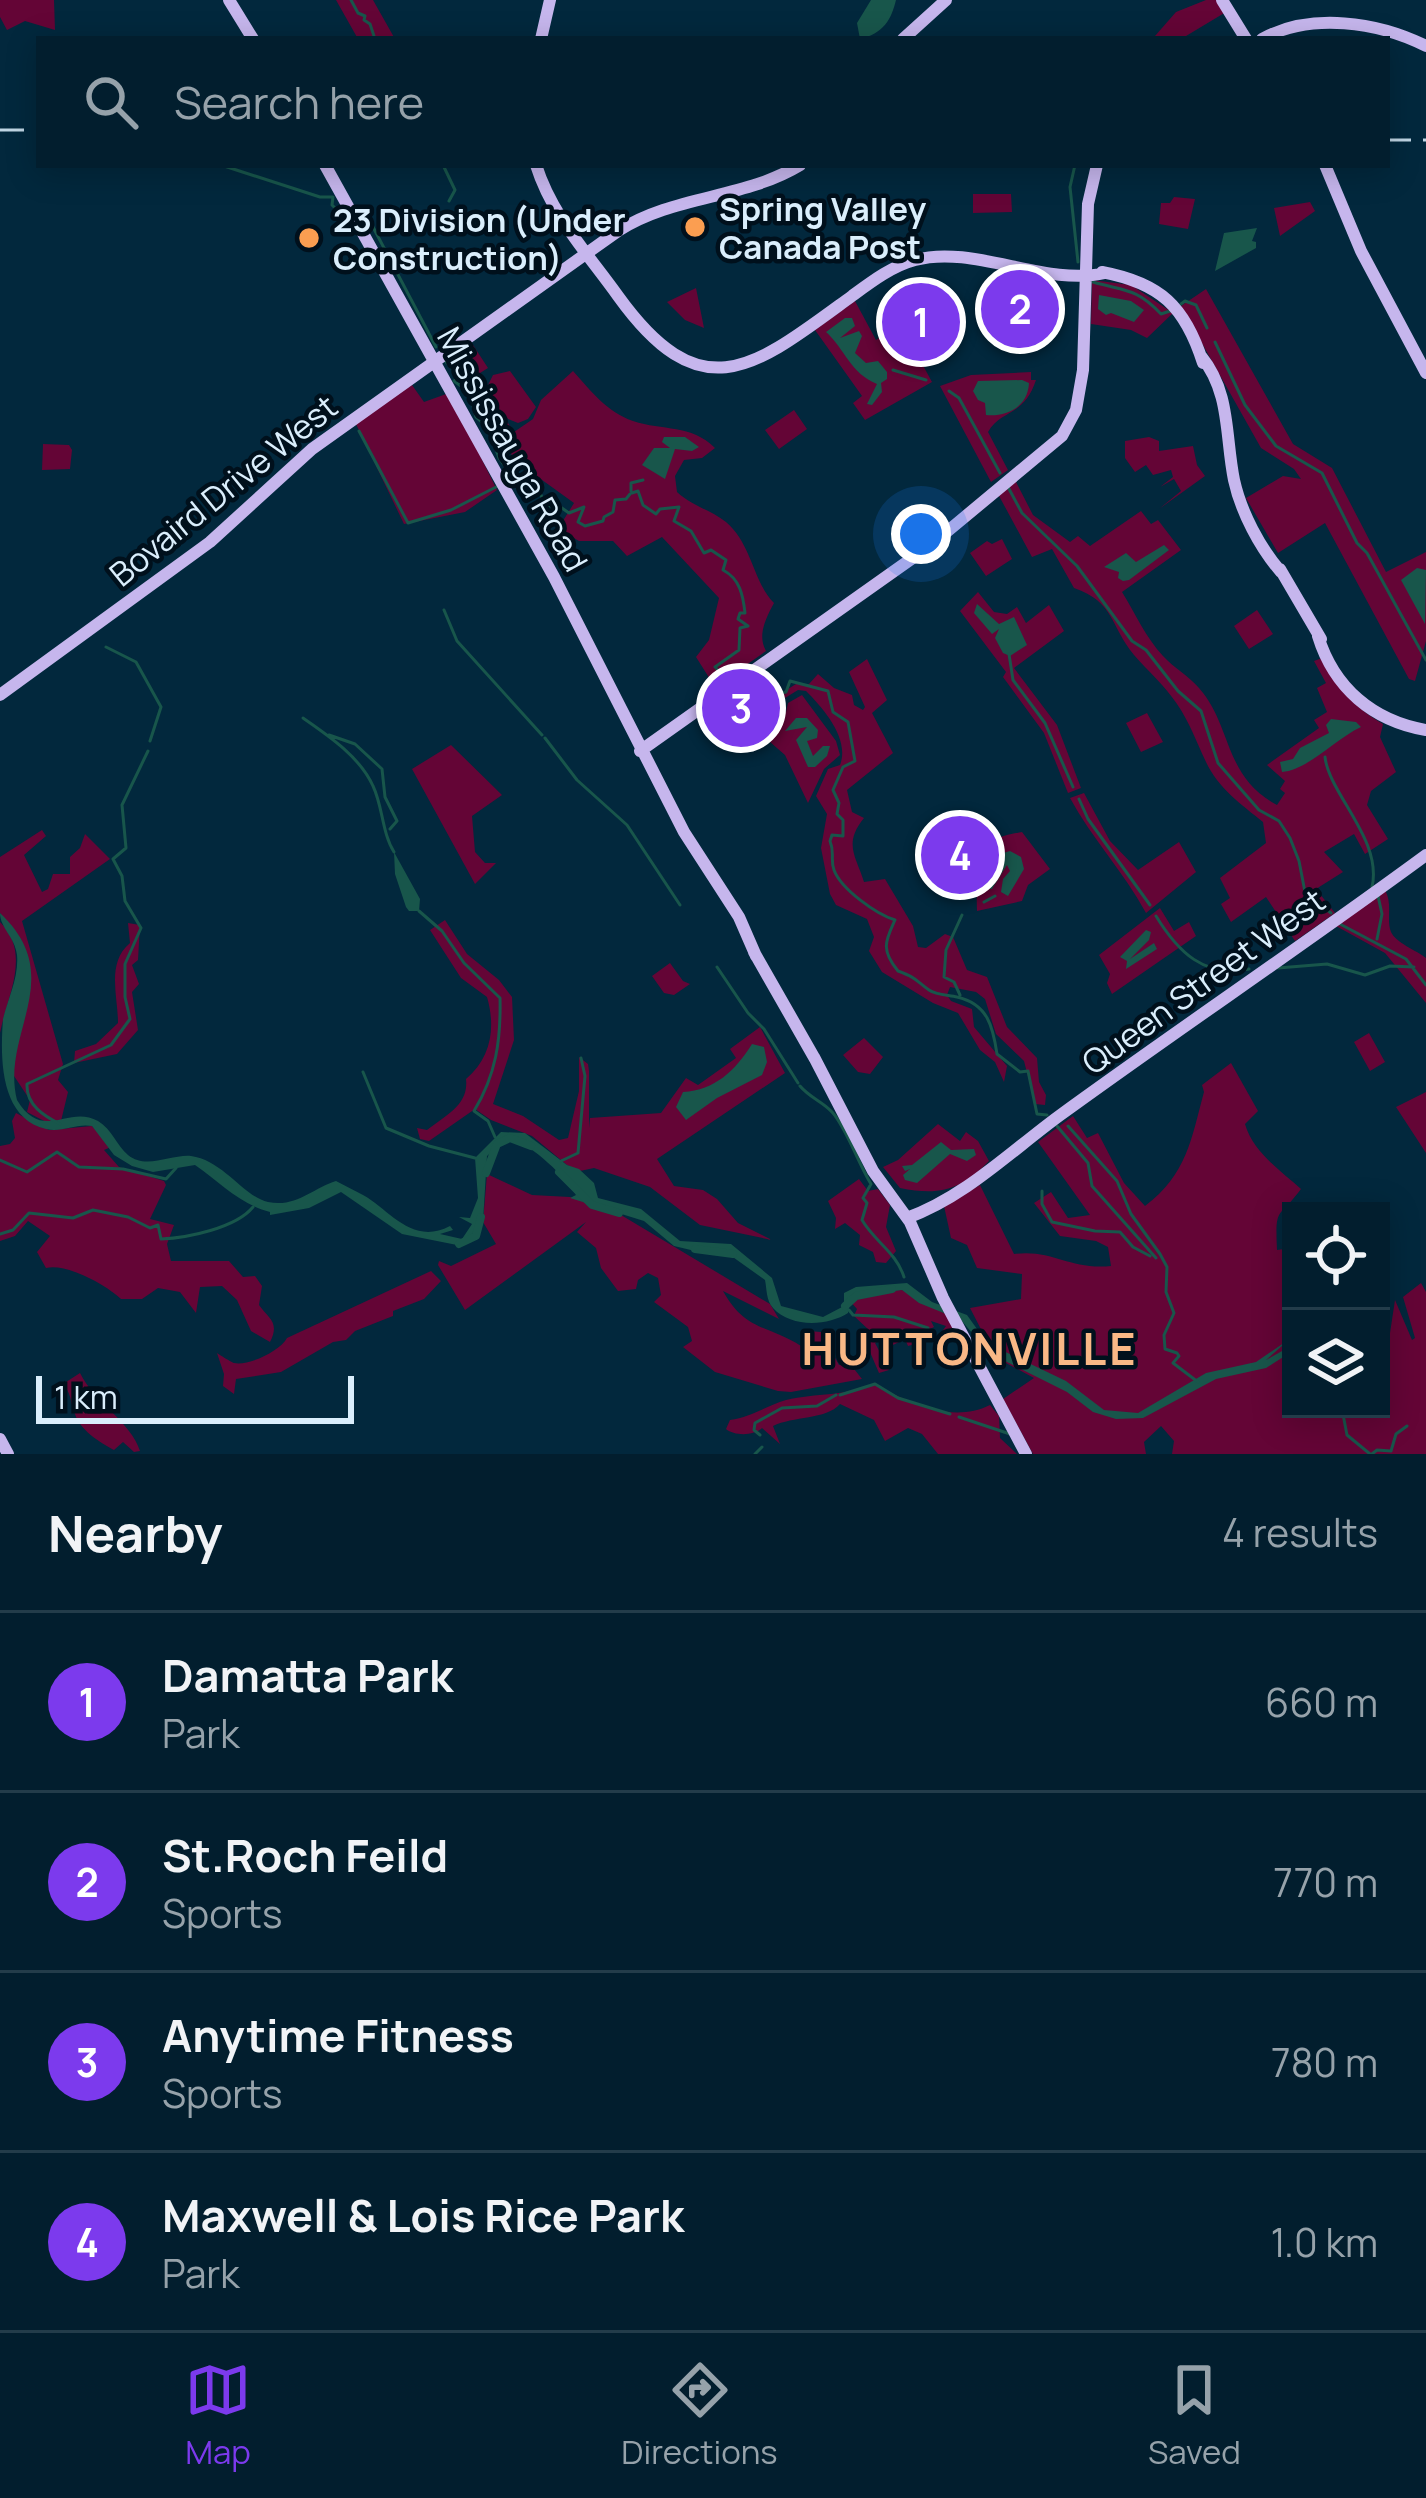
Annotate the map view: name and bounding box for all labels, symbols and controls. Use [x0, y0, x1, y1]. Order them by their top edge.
search box [36, 36, 1390, 168]
icon: search [78, 69, 144, 135]
text: Search here [174, 71, 424, 133]
place label: Spring Valley Canada Post [719, 186, 927, 269]
place label: 23 Division (Under Construction) [333, 197, 626, 280]
marker: Spring Valley Canada Post [682, 214, 708, 240]
marker: 23 Division (Under Construction) [296, 225, 322, 251]
pin: 2 [981, 264, 1059, 354]
pin: 1 [882, 277, 960, 367]
street label: Mississauga Road [427, 319, 599, 579]
street label: Bovaird Drive West [100, 384, 346, 596]
your location [891, 504, 951, 564]
pin: 3 [702, 663, 780, 753]
pin: 4 [921, 810, 999, 900]
street label: Queen Street West [1072, 878, 1334, 1084]
map controls [1282, 1202, 1390, 1418]
button: locate [1282, 1202, 1390, 1310]
button: layers [1282, 1310, 1390, 1418]
district label: HUTTONVILLE [802, 1317, 1138, 1379]
scale bar [36, 1370, 354, 1423]
text: 1 km [54, 1374, 118, 1419]
text: Nearby [48, 1498, 223, 1567]
text: 4 results [1222, 1505, 1378, 1559]
text: Damatta Park [162, 1644, 453, 1706]
text: 1 [78, 1675, 96, 1729]
text: 660 m [1265, 1675, 1378, 1729]
text: Park [162, 1706, 240, 1760]
text: St.Roch Feild [162, 1824, 448, 1886]
text: 2 [75, 1855, 99, 1909]
text: 770 m [1273, 1855, 1378, 1909]
text: Sports [162, 1886, 282, 1940]
text: Anytime Fitness [162, 2004, 514, 2066]
text: 3 [76, 2035, 98, 2089]
text: 780 m [1271, 2035, 1378, 2089]
text: Sports [162, 2066, 282, 2120]
text: Maxwell & Lois Rice Park [162, 2184, 684, 2246]
text: 4 [75, 2215, 99, 2269]
text: 1.0 km [1270, 2215, 1378, 2269]
text: Park [162, 2246, 240, 2300]
tab: Map [185, 2357, 251, 2474]
tab: Directions [621, 2357, 778, 2474]
tab: Saved [1148, 2357, 1241, 2474]

